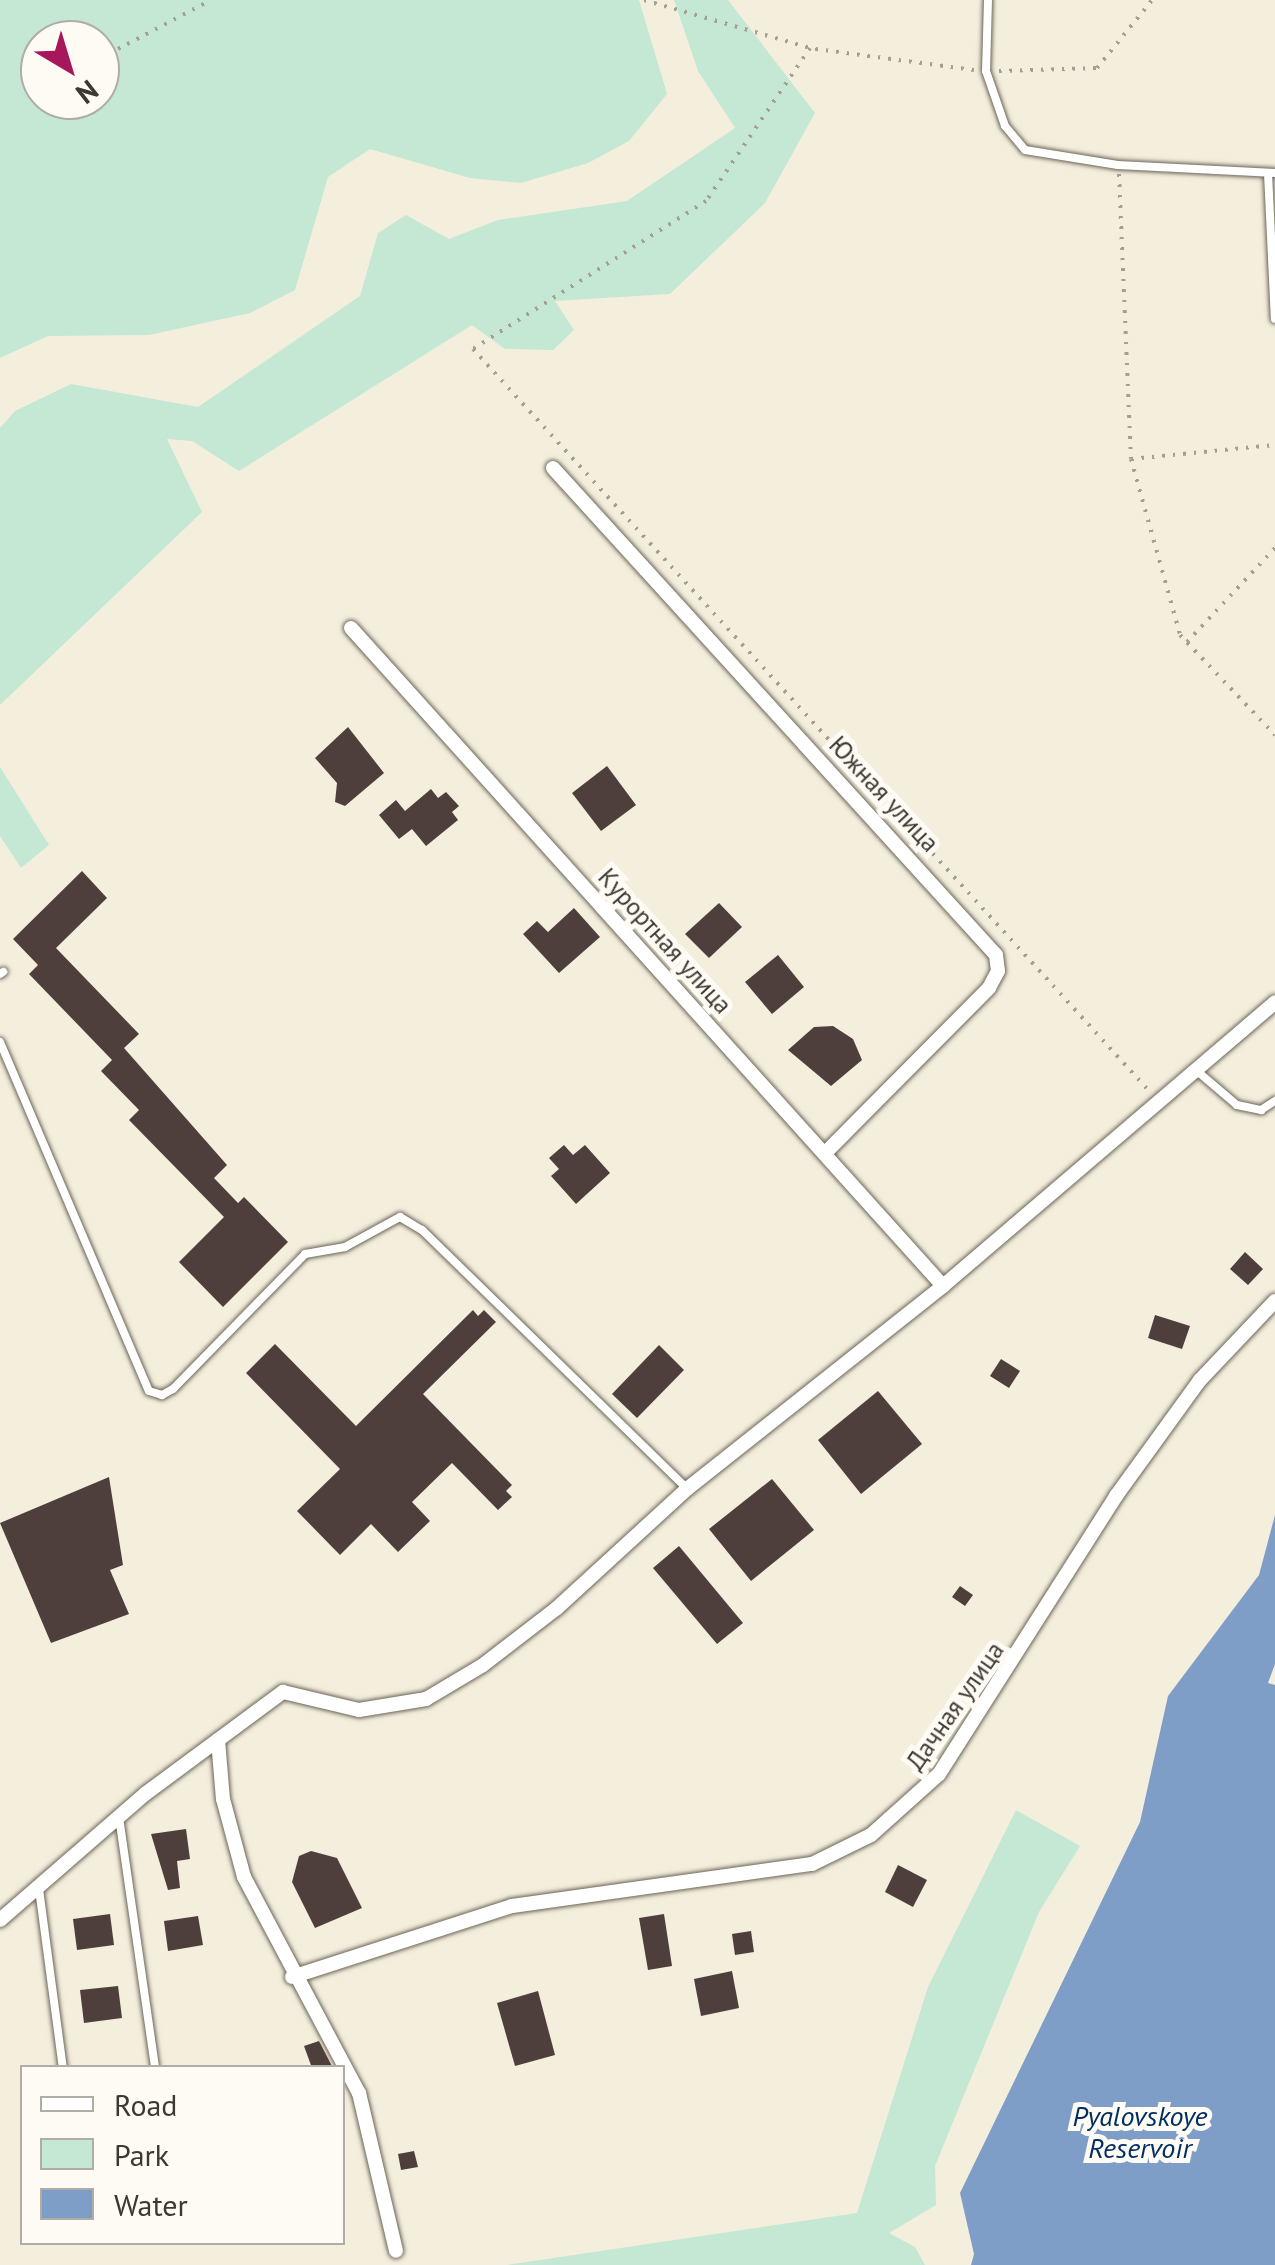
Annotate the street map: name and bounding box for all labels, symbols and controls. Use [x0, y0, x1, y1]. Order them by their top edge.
north arrow [20, 20, 120, 120]
text: N [69, 72, 106, 113]
street label: Южная улица [823, 730, 945, 858]
street label: Курортная улица [592, 862, 738, 1020]
street label: Дачная улица [900, 1636, 1010, 1776]
legend [20, 2065, 345, 2245]
text: Road [114, 2085, 178, 2124]
water label: Pyalovskoye Reservoir [1072, 2099, 1208, 2165]
text: Park [114, 2135, 169, 2174]
text: Water [114, 2185, 188, 2224]

